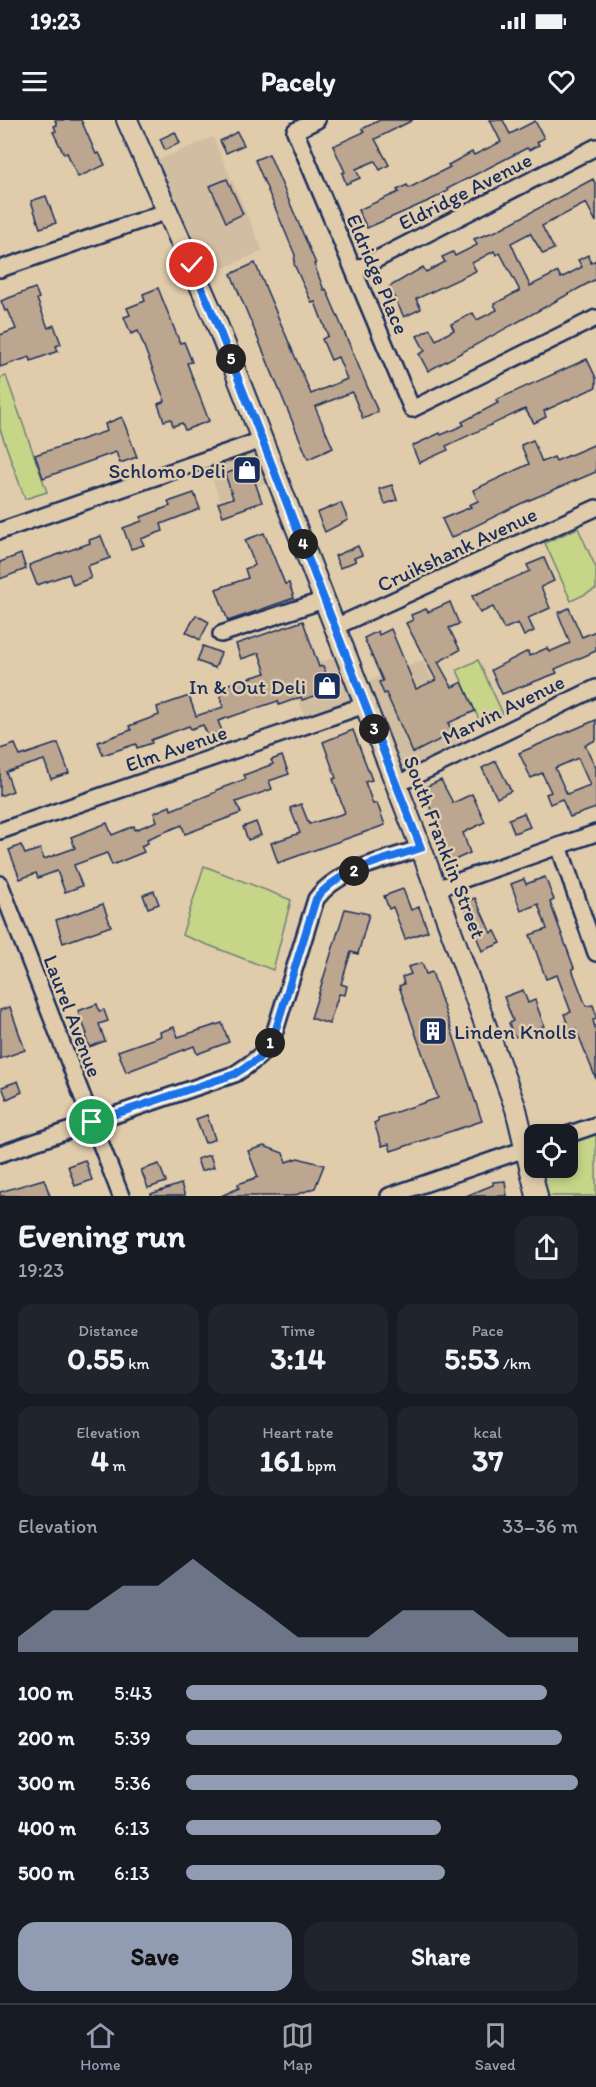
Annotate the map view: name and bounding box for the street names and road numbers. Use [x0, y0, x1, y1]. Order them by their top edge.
street label: Eldridge Avenue [394, 147, 536, 235]
street label: Eldridge Place [341, 210, 415, 338]
street label: Cruikshank Avenue [373, 501, 541, 597]
street label: Marvin Avenue [438, 669, 568, 749]
street label: Elm Avenue [122, 719, 230, 777]
street label: South Franklin Street [399, 752, 491, 942]
street label: Laurel Avenue [38, 951, 108, 1081]

